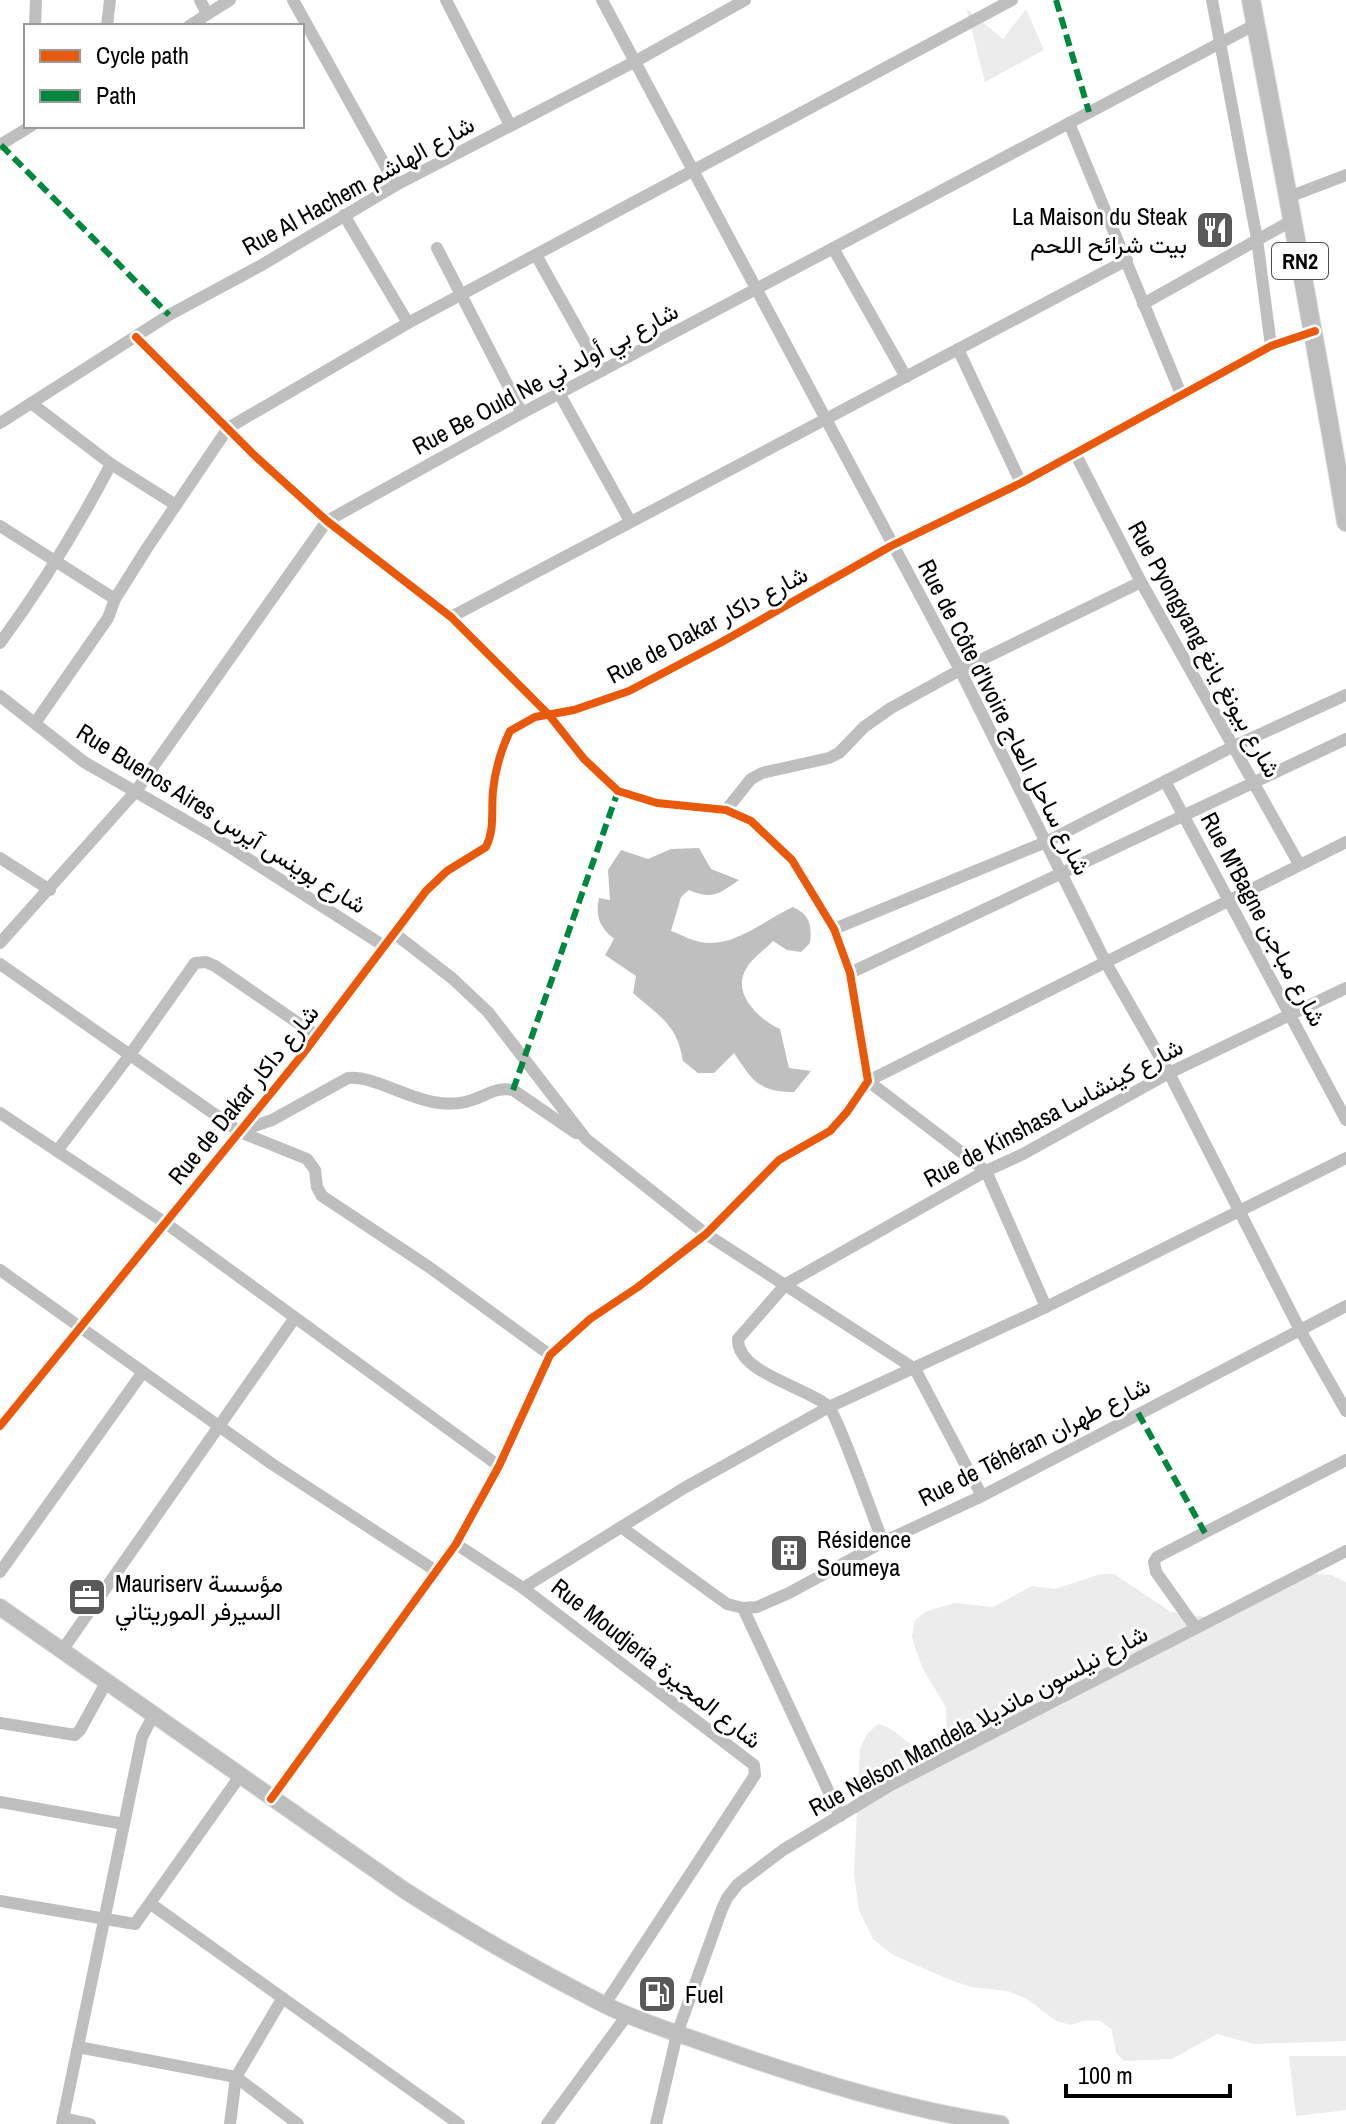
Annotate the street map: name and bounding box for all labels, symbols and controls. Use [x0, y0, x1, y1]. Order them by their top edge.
legend [24, 24, 304, 128]
text: Cycle path [96, 39, 189, 71]
text: Path [96, 79, 137, 111]
street label: Rue Al Hachem شارع الهاشم [236, 108, 480, 263]
place label: La Maison du Steak بيت شرائح اللحم [1012, 200, 1187, 262]
restaurant icon: La Maison du Steak بيت شرائح اللحم [1194, 209, 1236, 251]
road number: RN2 [1272, 243, 1328, 279]
street label: Rue Be Ould Ne شارع بي أولد ني [407, 294, 685, 465]
street label: Rue Pyongyang شارع بيونغ يانغ [1119, 515, 1289, 784]
street label: Rue de Côte d'Ivoire شارع ساحل العاج [910, 554, 1099, 881]
street label: Rue de Dakar شارع داكار [601, 558, 813, 691]
street label: Rue Buenos Aires شارع بوينس آيرس [71, 715, 373, 921]
street label: Rue M'Bagne شارع مباجن [1193, 806, 1334, 1032]
street label: Rue de Dakar شارع داكار [160, 997, 326, 1191]
street label: Rue de Kinshasa شارع كينشاسا [918, 1030, 1189, 1195]
street label: Rue de Téhéran شارع طهران [913, 1369, 1156, 1514]
place label: Résidence Soumeya [817, 1523, 911, 1583]
building icon: Résidence Soumeya [768, 1532, 810, 1574]
place label: Mauriserv مؤسسة السيرفر الموريتاني [115, 1567, 283, 1631]
street label: Rue Moudjeria شارع المجيرة [544, 1571, 769, 1756]
office icon: Mauriserv مؤسسة السيرفر الموريتاني [66, 1576, 108, 1618]
street label: Rue Nelson Mandela شارع نيلسون مانديلا [803, 1617, 1153, 1824]
fuel station icon: Fuel [636, 1973, 678, 2015]
place label: Fuel [685, 1978, 723, 2010]
scale bar [1066, 2048, 1230, 2098]
text: 100 m [1078, 2059, 1133, 2091]

